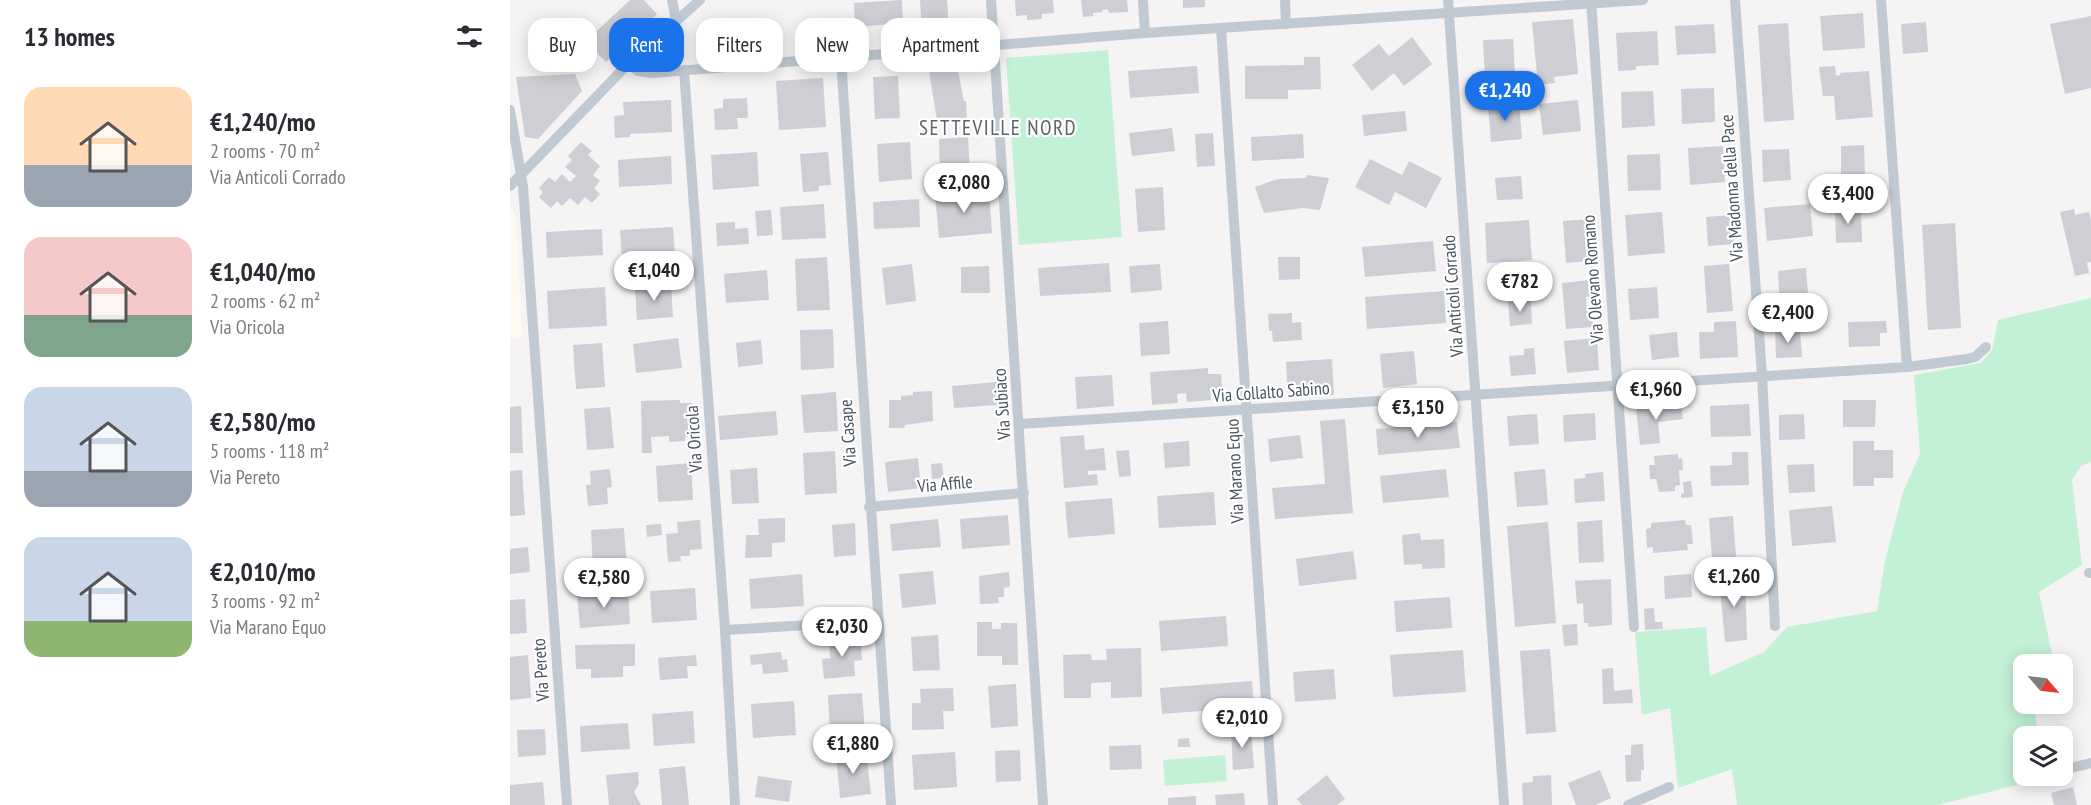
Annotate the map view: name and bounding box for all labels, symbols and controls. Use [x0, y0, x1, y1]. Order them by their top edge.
chip: Buy [528, 18, 597, 72]
chip: Rent [609, 18, 684, 72]
chip: Filters [696, 18, 783, 72]
chip: New [795, 18, 869, 72]
chip: Apartment [881, 18, 1000, 72]
text: 13 homes [24, 20, 115, 53]
icon: filters [453, 20, 486, 53]
pin: €1,240 [1456, 71, 1554, 122]
text: €1,240 [1479, 77, 1531, 103]
text: €1,240/mo [210, 105, 316, 138]
icon: home [72, 111, 144, 183]
district label: SETTEVILLE NORD [919, 114, 1077, 141]
street label: Via Madonna della Pace [1715, 114, 1748, 263]
text: 2 rooms · 70 m² [210, 138, 320, 164]
pin: €2,080 [915, 163, 1013, 214]
text: Via Anticoli Corrado [210, 164, 346, 190]
text: €2,080 [938, 169, 990, 195]
pin: €3,400 [1799, 174, 1897, 225]
text: €3,400 [1822, 180, 1874, 206]
street label: Via Olevano Romano [1577, 214, 1609, 345]
street label: Via Anticoli Corrado [1437, 234, 1468, 359]
pin: €1,040 [605, 251, 703, 302]
text: €1,040/mo [210, 255, 316, 288]
text: €1,040 [628, 257, 680, 283]
icon: home [72, 261, 144, 333]
pin: €782 [1484, 262, 1556, 313]
text: €782 [1501, 268, 1539, 294]
text: 2 rooms · 62 m² [210, 288, 320, 314]
pin: €2,400 [1739, 293, 1837, 344]
text: €2,400 [1762, 299, 1814, 325]
text: Via Oricola [210, 314, 285, 340]
street label: Via Subiaco [988, 367, 1016, 442]
pin: €1,960 [1607, 370, 1705, 421]
street label: Via Collalto Sabino [1211, 376, 1330, 407]
text: €1,960 [1630, 376, 1682, 402]
pin: €3,150 [1369, 388, 1467, 439]
text: €3,150 [1392, 394, 1444, 420]
street label: Via Casape [834, 399, 861, 468]
text: €2,580/mo [210, 405, 316, 438]
street label: Via Oricola [680, 405, 707, 474]
icon: home [72, 411, 144, 483]
street label: Via Marano Equo [1220, 418, 1249, 525]
text: 5 rooms · 118 m² [210, 438, 329, 464]
text: Via Pereto [210, 464, 280, 490]
street label: Via Affile [915, 470, 974, 497]
text: €2,010/mo [210, 555, 316, 588]
pin: €1,260 [1685, 557, 1783, 608]
pin: €2,580 [555, 558, 653, 609]
icon: home [72, 561, 144, 633]
text: €1,260 [1708, 563, 1760, 589]
text: €2,580 [578, 564, 630, 590]
text: 3 rooms · 92 m² [210, 588, 320, 614]
pin: €2,030 [793, 607, 891, 658]
text: €2,030 [816, 613, 868, 639]
text: Via Marano Equo [210, 614, 326, 640]
street label: Via Pereto [527, 637, 554, 703]
north arrow [2013, 654, 2073, 714]
map controls [2013, 654, 2073, 786]
pin: €2,010 [1193, 698, 1291, 749]
text: €2,010 [1216, 704, 1268, 730]
pin: €1,880 [804, 724, 902, 775]
button: layers [2013, 726, 2073, 786]
text: €1,880 [827, 730, 879, 756]

